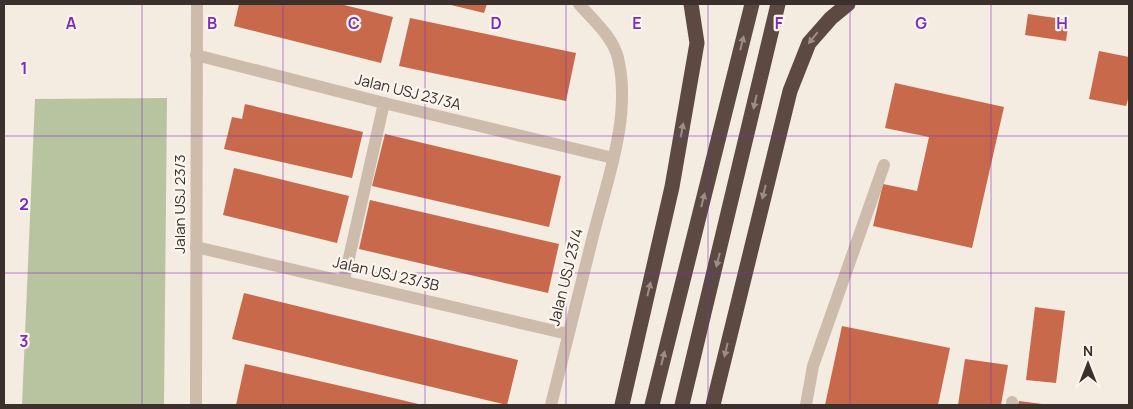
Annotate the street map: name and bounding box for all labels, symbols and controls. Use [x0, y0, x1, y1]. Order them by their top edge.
text: A [66, 12, 77, 34]
text: B [207, 12, 217, 34]
text: C [348, 12, 360, 34]
text: D [490, 12, 502, 34]
text: E [632, 12, 642, 34]
text: F [775, 12, 784, 34]
text: G [915, 12, 927, 34]
text: H [1056, 12, 1068, 34]
one-way arrow [808, 31, 819, 44]
one-way arrow [738, 35, 746, 50]
text: 1 [20, 57, 28, 79]
street label: Jalan USJ 23/3A [353, 68, 464, 115]
one-way arrow [751, 95, 759, 110]
one-way arrow [679, 122, 687, 138]
street label: Jalan USJ 23/3 [169, 154, 190, 254]
one-way arrow [760, 184, 768, 199]
text: 2 [19, 193, 29, 215]
one-way arrow [699, 193, 707, 208]
street label: Jalan USJ 23/4 [543, 226, 588, 328]
street label: Jalan USJ 23/3B [331, 251, 441, 296]
one-way arrow [714, 253, 722, 268]
one-way arrow [645, 282, 653, 297]
text: 3 [19, 330, 29, 352]
north arrow [1063, 339, 1113, 389]
text: N [1083, 341, 1093, 360]
one-way arrow [722, 342, 730, 357]
one-way arrow [660, 350, 668, 365]

